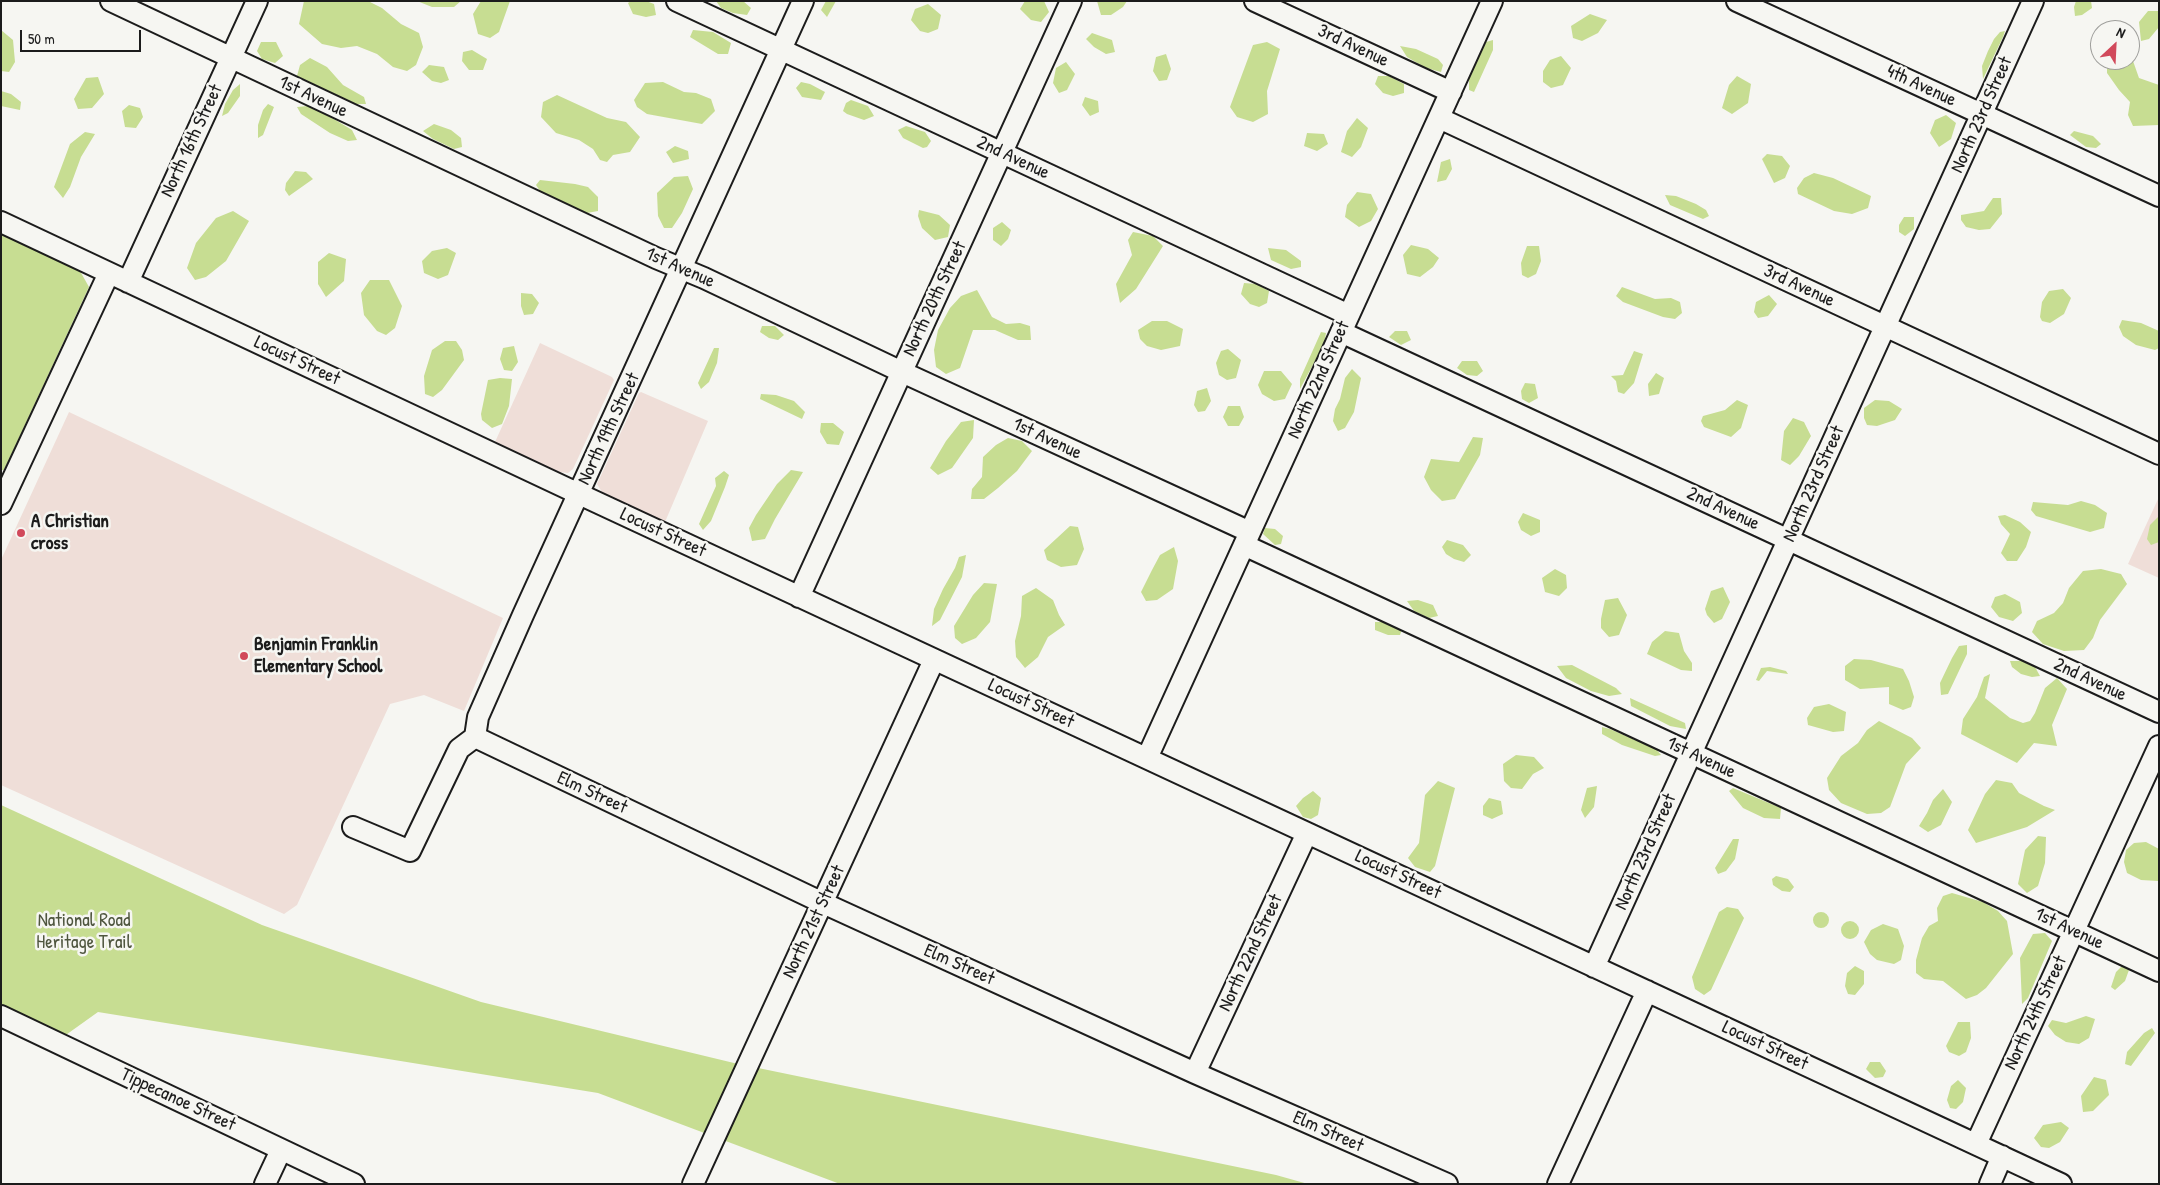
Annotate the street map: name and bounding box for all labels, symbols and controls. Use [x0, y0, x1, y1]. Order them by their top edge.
scale bar [22, 20, 144, 52]
street label: 3rd Avenue [1314, 20, 1392, 72]
north arrow [2090, 20, 2140, 70]
text: N [2114, 22, 2129, 42]
text: 50 m [28, 28, 55, 49]
street label: North 23rd Street [1946, 53, 2018, 177]
street label: 4th Avenue [1883, 60, 1959, 112]
street label: 1st Avenue [275, 71, 351, 123]
street label: North 16th Street [156, 81, 228, 201]
street label: 2nd Avenue [973, 131, 1053, 185]
street label: North 20th Street [898, 238, 972, 360]
street label: 1st Avenue [642, 243, 718, 293]
street label: 3rd Avenue [1760, 260, 1838, 312]
street label: North 22nd Street [1283, 318, 1355, 442]
street label: Locust Street [250, 331, 344, 391]
street label: North 19th Street [573, 369, 645, 489]
street label: 1st Avenue [1009, 413, 1085, 465]
street label: North 23rd Street [1778, 422, 1850, 546]
street label: 2nd Avenue [1683, 482, 1763, 536]
street label: Locust Street [616, 503, 710, 563]
place label: A Christian cross [31, 511, 109, 555]
marker: A Christian cross [15, 527, 27, 539]
place label: Benjamin Franklin Elementary School [254, 634, 382, 678]
marker: Benjamin Franklin Elementary School [238, 650, 250, 662]
street label: 2nd Avenue [2050, 653, 2130, 707]
street label: Locust Street [984, 674, 1078, 734]
street label: 1st Avenue [1663, 732, 1739, 784]
street label: Elm Street [553, 767, 631, 819]
street label: North 23rd Street [1610, 790, 1682, 914]
street label: Locust Street [1351, 845, 1445, 905]
street label: North 21st Street [778, 862, 850, 982]
street label: North 22nd Street [1214, 891, 1288, 1015]
street label: 1st Avenue [2031, 903, 2107, 955]
park label: National Road Heritage Trail [36, 910, 132, 954]
street label: Elm Street [920, 939, 998, 991]
street label: North 24th Street [2000, 952, 2072, 1074]
street label: Locust Street [1718, 1016, 1812, 1076]
street label: Tippecanoe Street [117, 1063, 239, 1137]
street label: Elm Street [1289, 1106, 1367, 1158]

